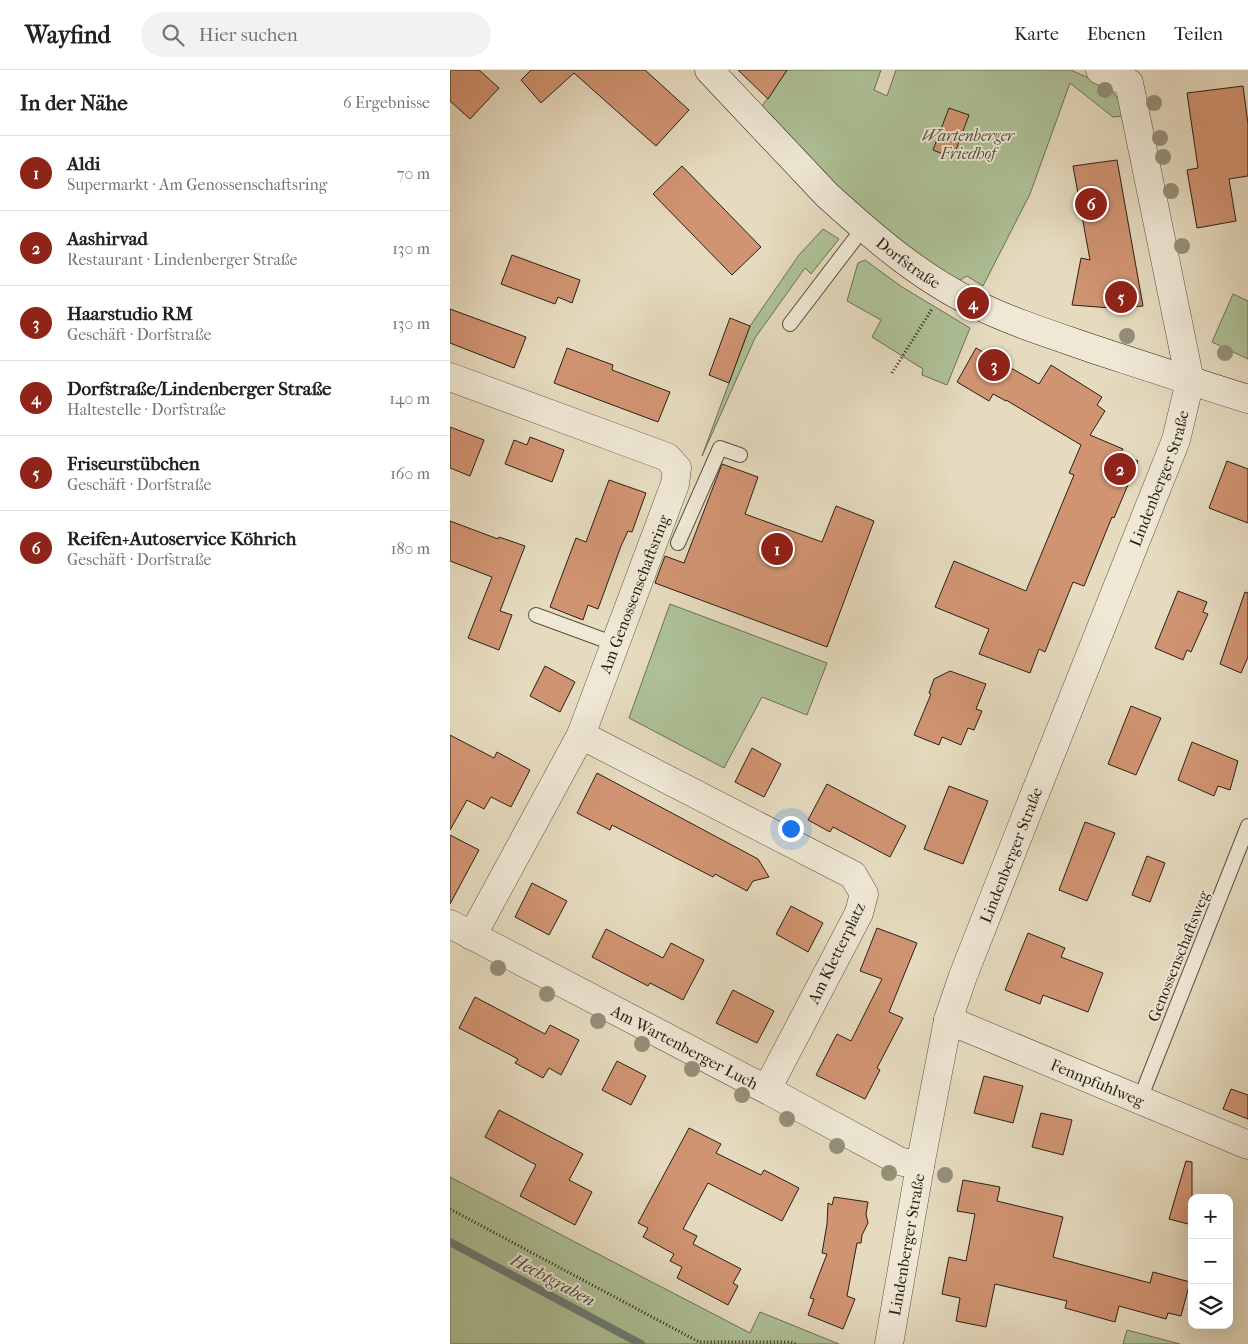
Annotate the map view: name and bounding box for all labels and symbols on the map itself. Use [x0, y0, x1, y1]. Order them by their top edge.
park label: Wartenberger Friedhof [922, 126, 1016, 163]
pin: 6 [1075, 185, 1107, 223]
street label: Dorfstraße [872, 233, 944, 293]
pin: 5 [1105, 278, 1137, 316]
pin: 4 [957, 284, 989, 322]
pin: 3 [978, 346, 1010, 384]
street label: Lindenberger Straße [1126, 408, 1193, 549]
pin: 2 [1104, 450, 1136, 488]
street label: Am Genossenschaftsring [595, 512, 674, 677]
pin: 1 [761, 530, 793, 568]
street label: Lindenberger Straße [976, 784, 1047, 926]
your location [778, 816, 804, 842]
street label: Genossenschaftsweg [1143, 887, 1214, 1025]
street label: Am Kletterplatz [803, 899, 869, 1008]
street label: Am Wartenberger Luch [607, 1001, 761, 1094]
street label: Fennpfuhlweg [1048, 1055, 1147, 1111]
street label: Lindenberger Straße [885, 1172, 929, 1317]
water label: Hechtgraben [506, 1249, 598, 1311]

